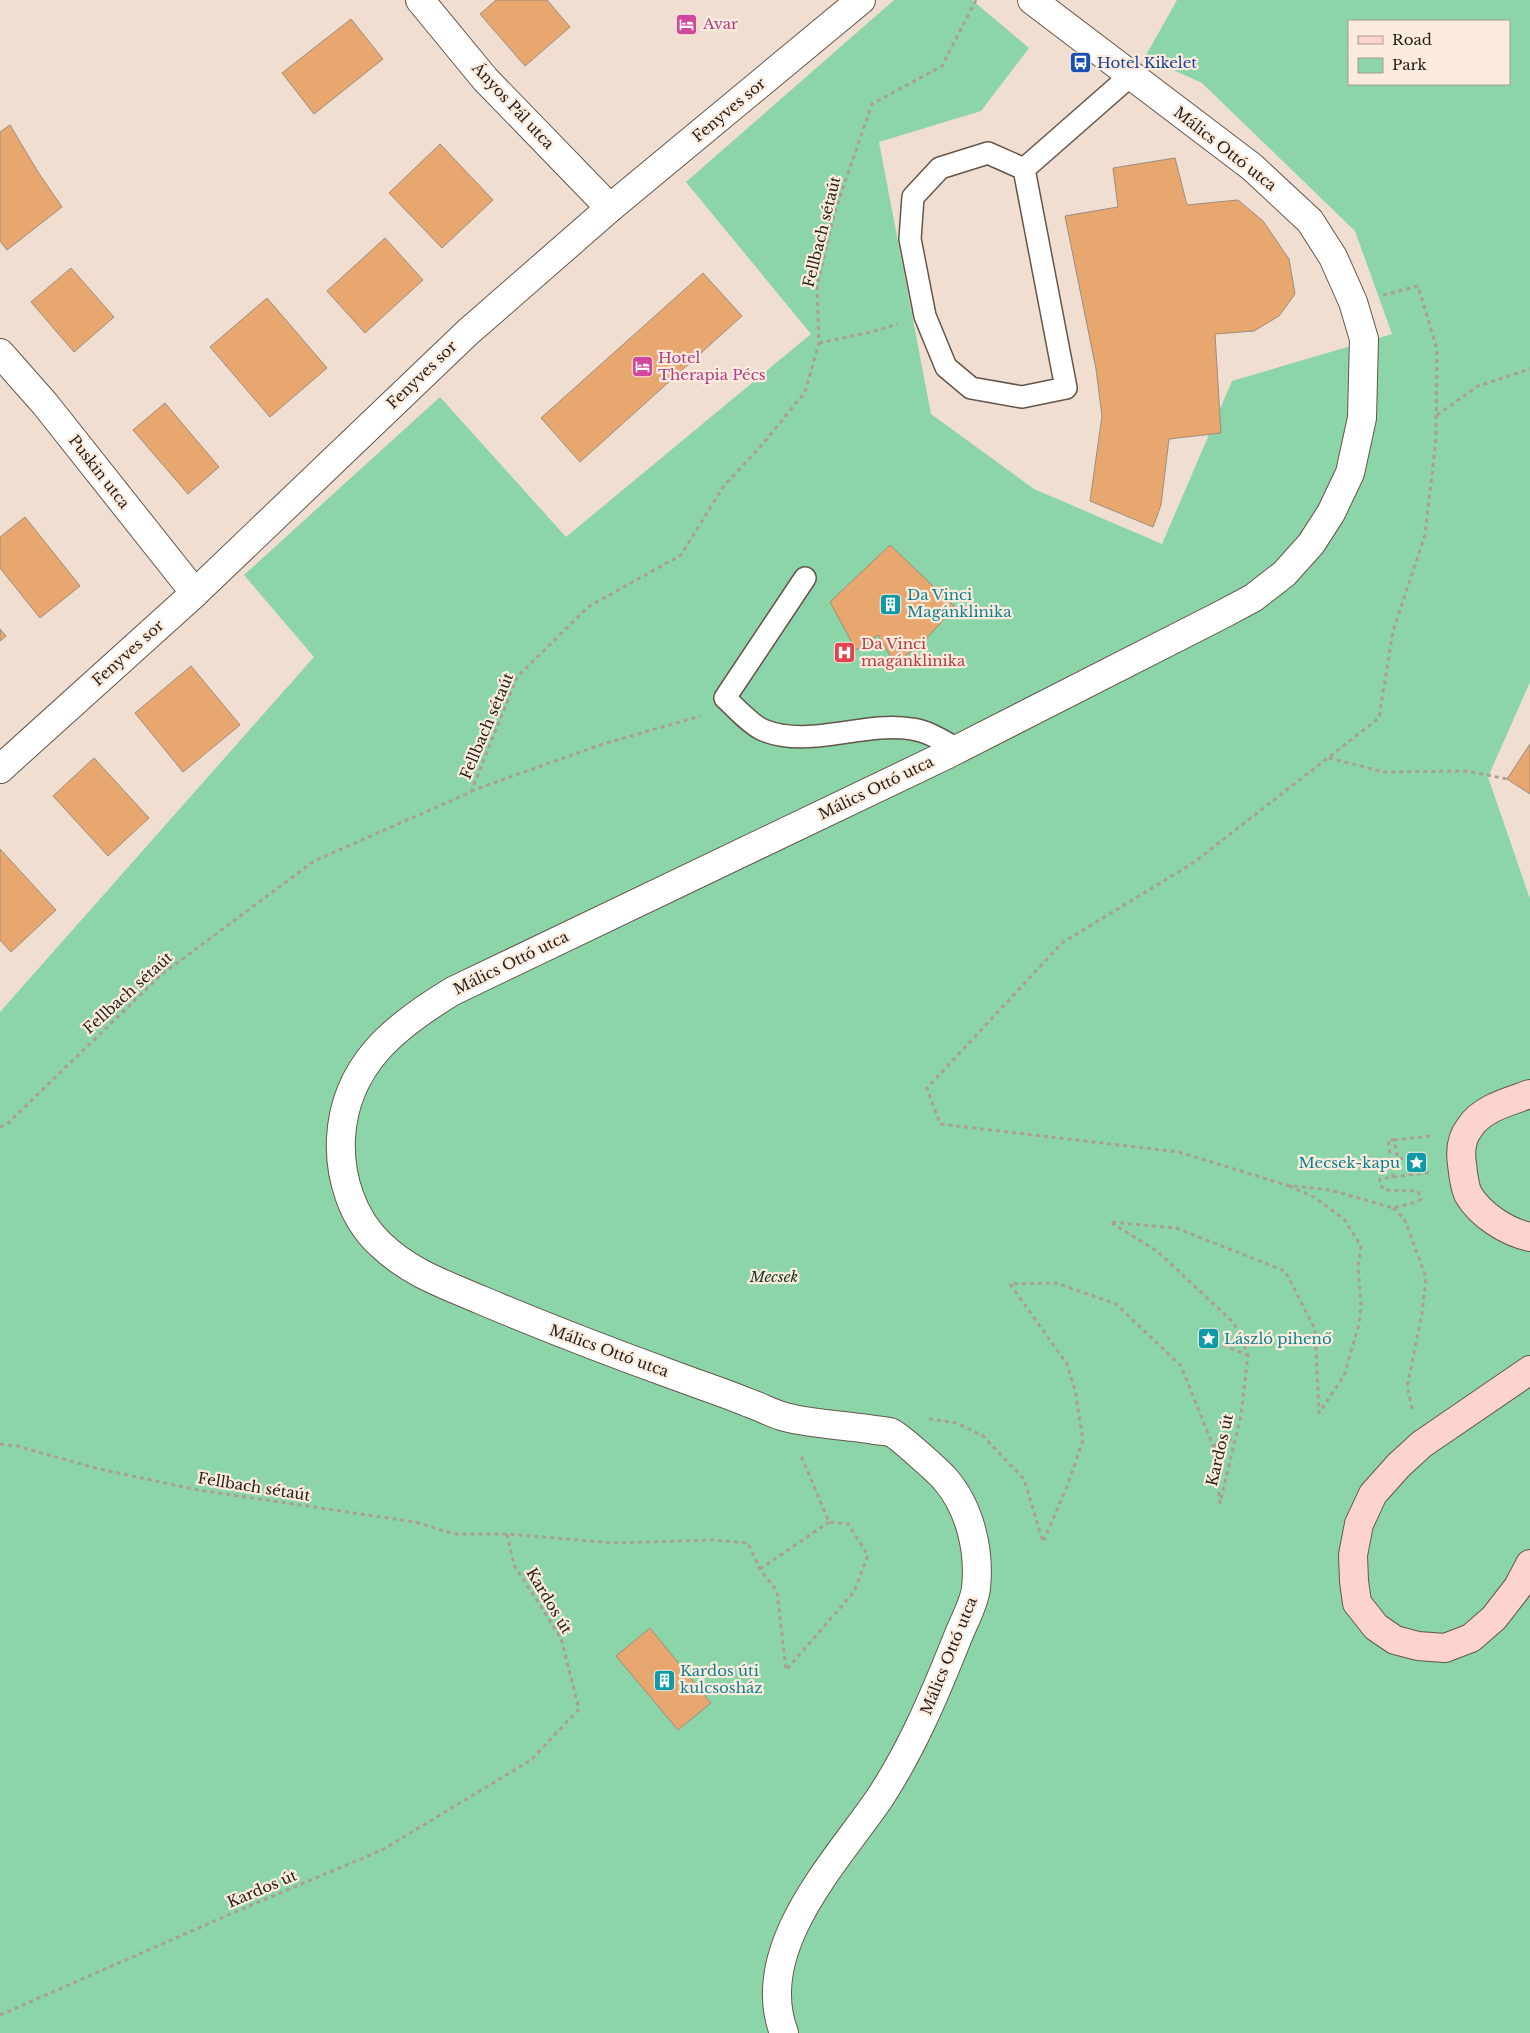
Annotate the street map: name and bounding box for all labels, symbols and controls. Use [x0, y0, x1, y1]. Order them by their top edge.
hotel icon: Avar [675, 12, 699, 36]
place label: Avar [702, 14, 739, 33]
legend [1348, 20, 1510, 85]
text: Road [1392, 30, 1432, 49]
bus stop icon: Hotel Kikelet [1069, 51, 1093, 75]
place label: Hotel Kikelet [1097, 53, 1197, 72]
text: Park [1392, 55, 1428, 74]
street label: Ányos Pál utca [468, 58, 559, 153]
street label: Fenyves sor [688, 73, 770, 146]
street label: Málics Ottó utca [1170, 102, 1281, 195]
street label: Fellbach sétaút [799, 174, 845, 289]
street label: Fenyves sor [383, 336, 461, 413]
place label: Hotel Therapia Pécs [658, 348, 766, 384]
hotel icon: Hotel Therapia Pécs [630, 355, 654, 379]
street label: Puskin utca [65, 431, 134, 513]
place label: Da Vinci Magánklinika [907, 585, 1012, 621]
building icon: Da Vinci Magánklinika [879, 592, 903, 616]
street label: Fenyves sor [88, 615, 168, 690]
place label: Da Vinci magánklinika [861, 634, 966, 670]
hospital icon: Da Vinci magánklinika [833, 641, 857, 665]
street label: Fellbach sétaút [456, 669, 518, 782]
street label: Málics Ottó utca [815, 751, 937, 824]
street label: Málics Ottó utca [450, 926, 572, 999]
street label: Fellbach sétaút [79, 947, 177, 1038]
place icon: Mecsek-kapu [1404, 1151, 1428, 1175]
place label: Mecsek-kapu [1299, 1153, 1400, 1172]
park label: Mecsek [749, 1267, 798, 1286]
street label: Málics Ottó utca [547, 1320, 672, 1381]
place icon: László pihenő [1196, 1327, 1220, 1351]
place label: László pihenő [1224, 1329, 1332, 1348]
street label: Kardos út [1202, 1411, 1237, 1488]
street label: Fellbach sétaút [196, 1468, 312, 1505]
street label: Kardos út [522, 1564, 577, 1638]
street label: Málics Ottó utca [916, 1593, 981, 1718]
place label: Kardos úti kulcsosház [680, 1661, 763, 1697]
building icon: Kardos úti kulcsosház [652, 1668, 676, 1692]
street label: Kardos út [224, 1865, 300, 1912]

